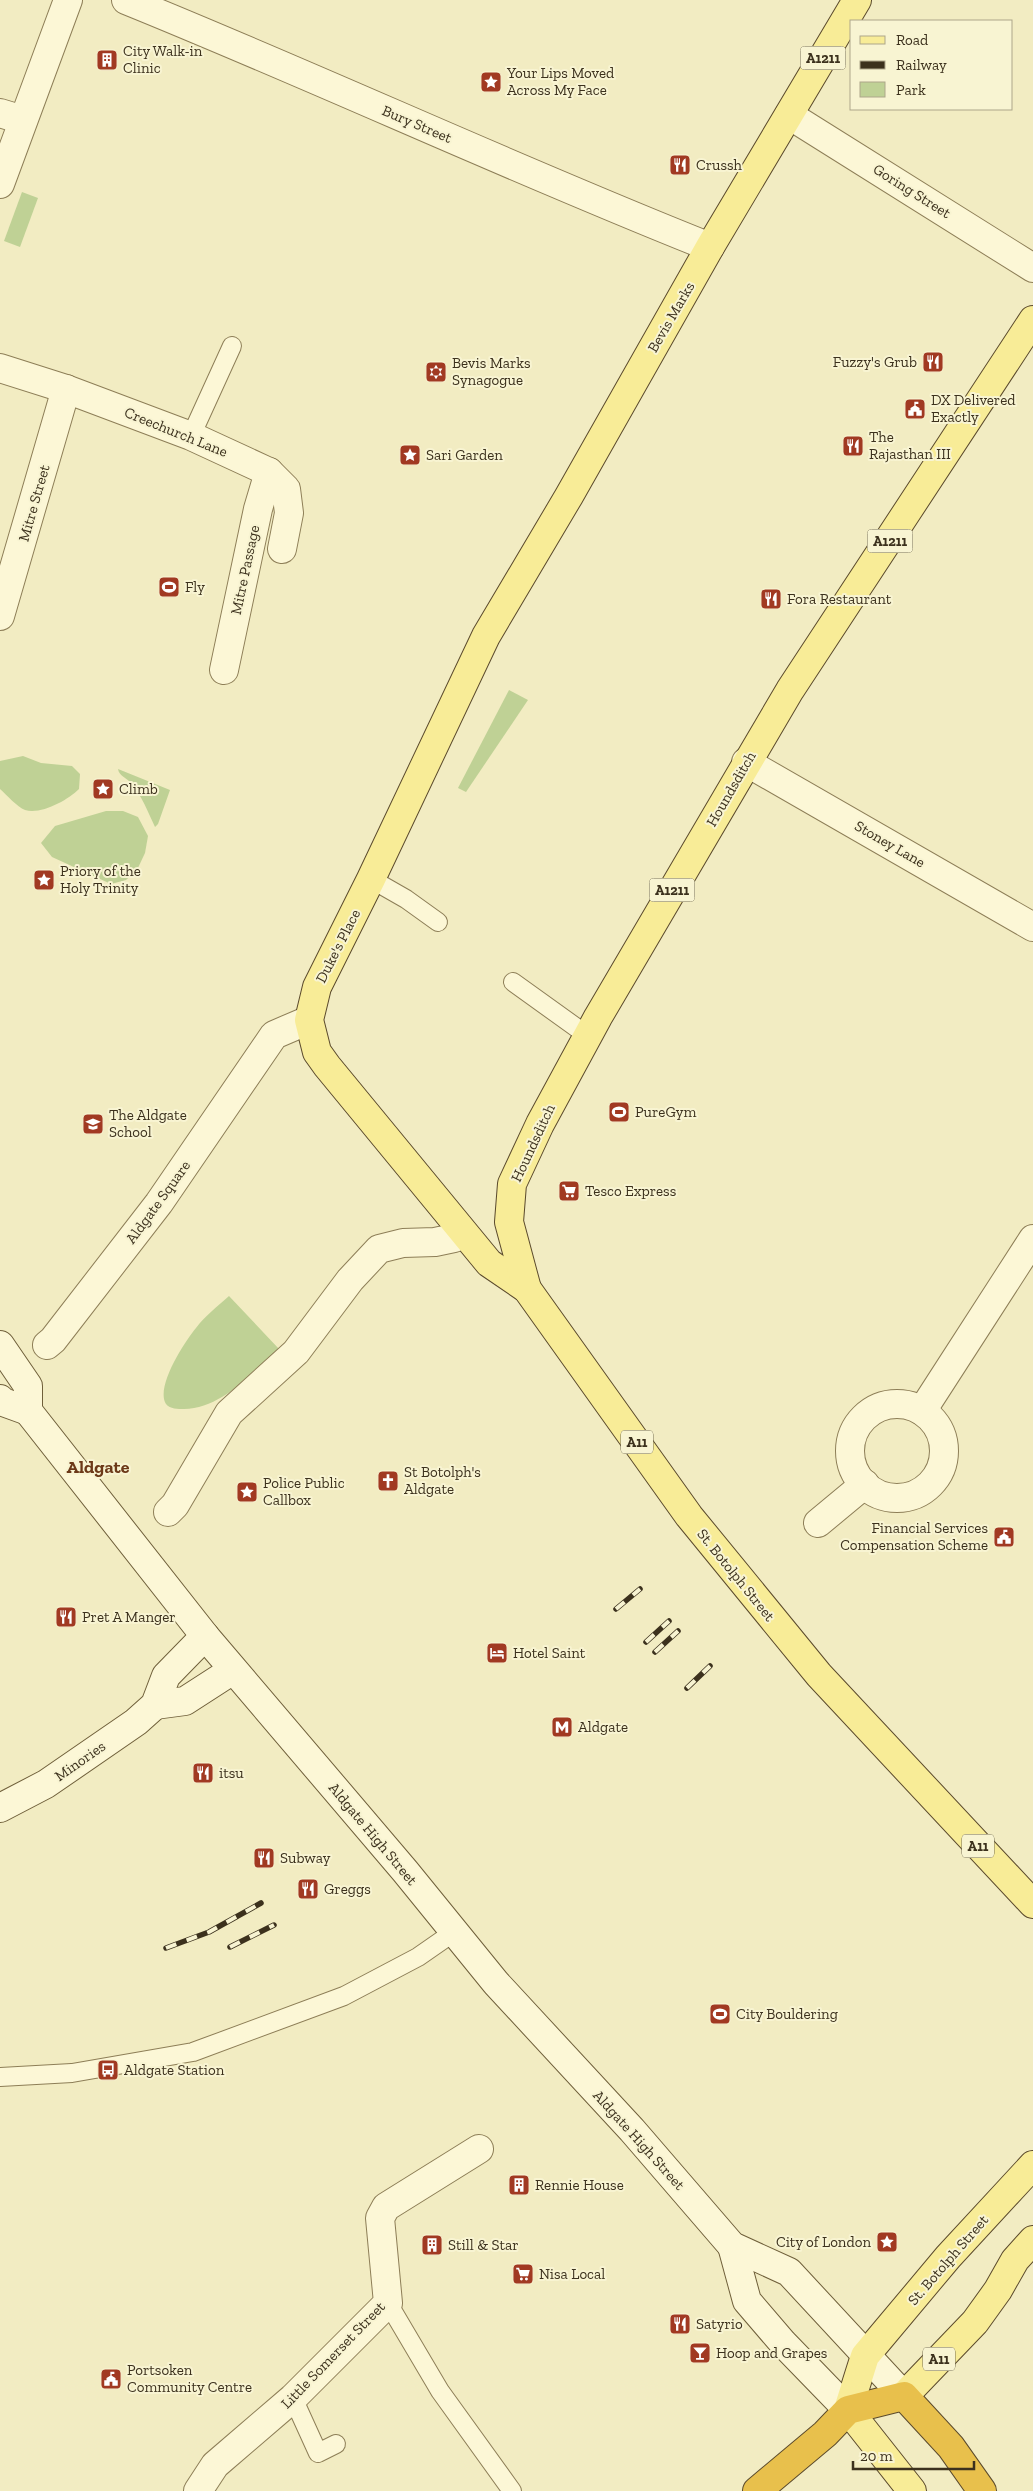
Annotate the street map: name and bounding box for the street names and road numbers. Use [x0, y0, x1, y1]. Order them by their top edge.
road number: A1211 [800, 46, 846, 70]
street label: Bury Street [379, 101, 455, 147]
street label: Goring Street [870, 160, 955, 222]
street label: Bevis Marks [644, 278, 698, 356]
street label: Creechurch Lane [122, 403, 230, 461]
street label: Mitre Street [14, 462, 54, 544]
street label: Mitre Passage [227, 524, 263, 616]
road number: A1211 [868, 530, 912, 552]
street label: Houndsditch [702, 748, 760, 830]
street label: Stoney Lane [852, 817, 928, 871]
road number: A1211 [650, 878, 694, 902]
street label: Duke's Place [312, 906, 364, 986]
street label: Houndsditch [507, 1101, 559, 1185]
street label: Aldgate Square [122, 1157, 194, 1247]
road number: A11 [621, 1430, 653, 1454]
street label: St. Botolph Street [693, 1525, 779, 1625]
street label: Minories [51, 1737, 109, 1785]
street label: Aldgate High Street [325, 1779, 421, 1889]
road number: A11 [962, 1834, 994, 1858]
street label: Aldgate High Street [589, 2086, 689, 2194]
street label: St. Botolph Street [904, 2211, 992, 2309]
street label: Little Somerset Street [277, 2297, 389, 2412]
road number: A11 [923, 2348, 955, 2370]

